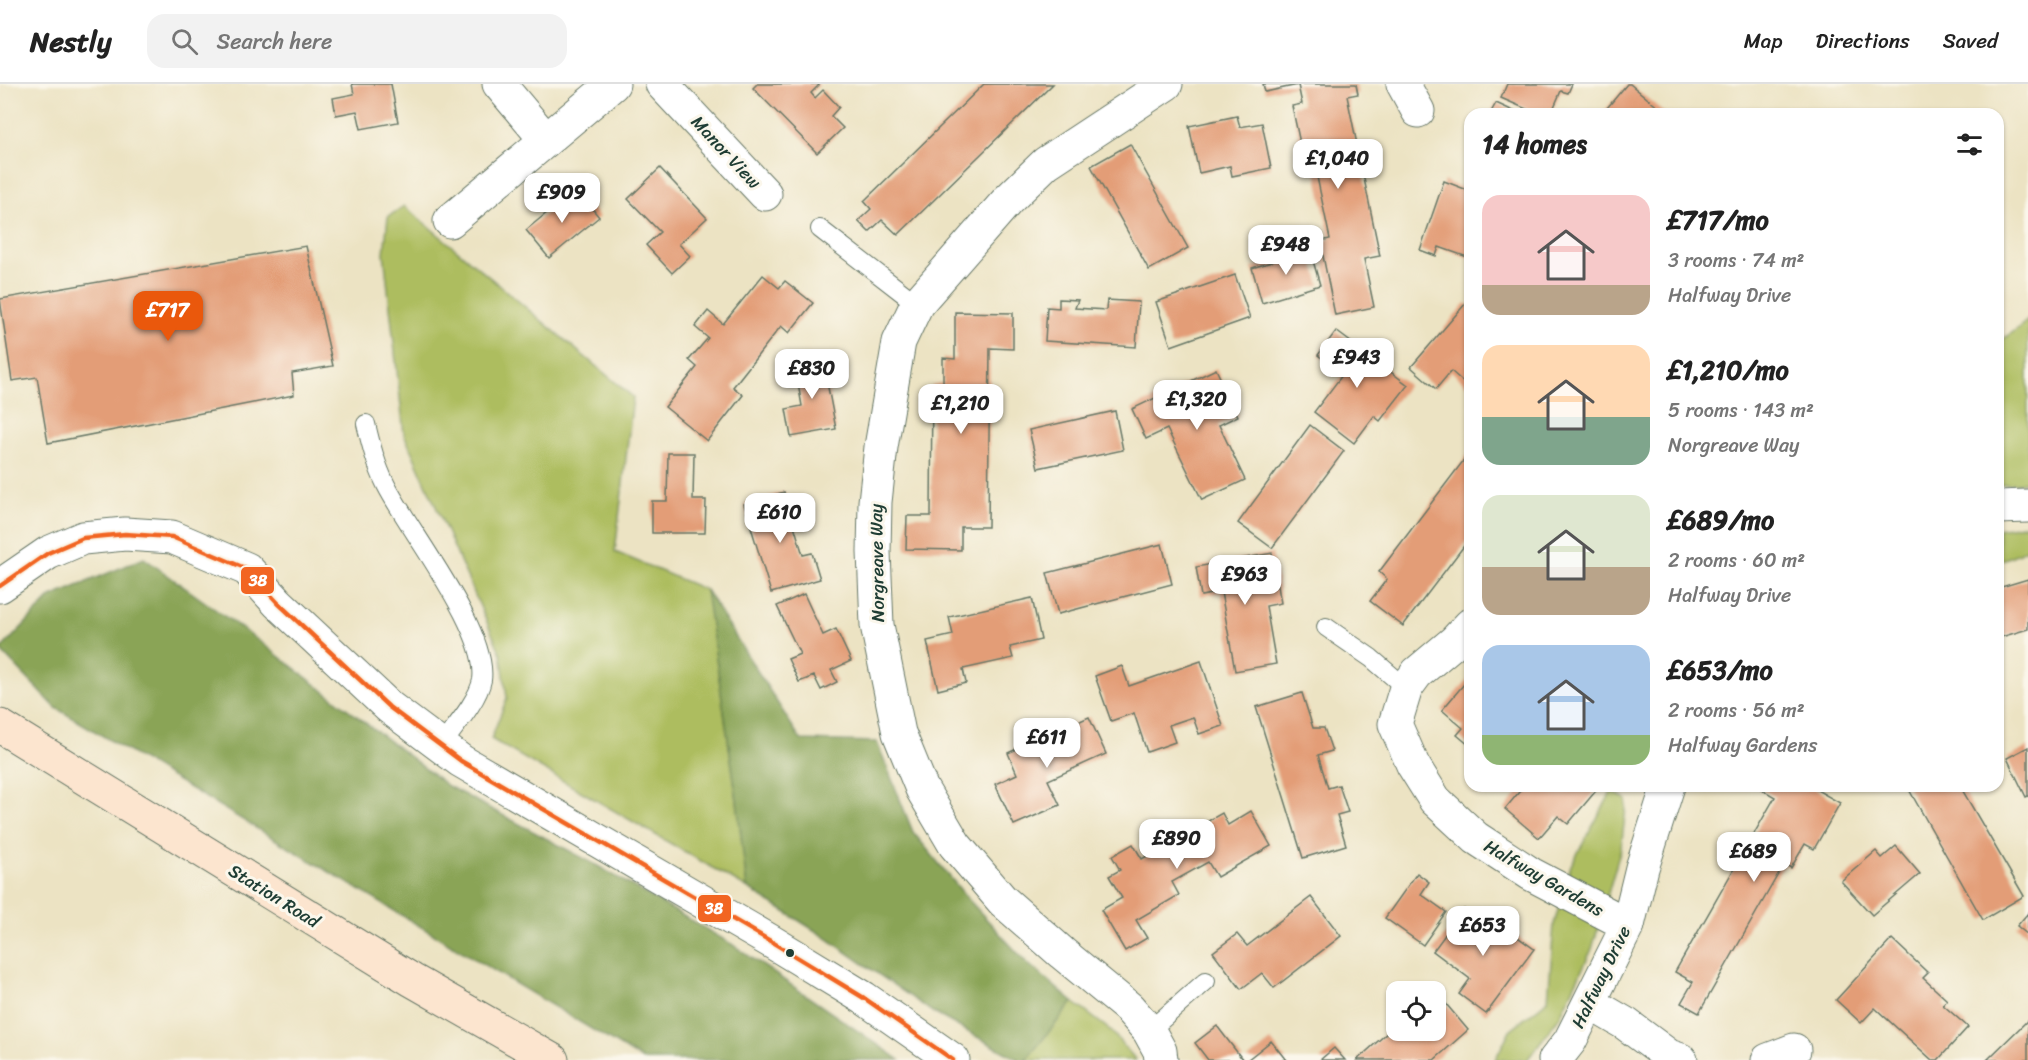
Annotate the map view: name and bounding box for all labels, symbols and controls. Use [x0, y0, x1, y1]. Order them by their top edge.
search box [147, 14, 567, 68]
text: Nestly [30, 17, 111, 66]
text: Search here [216, 22, 332, 61]
text: Map [1744, 22, 1782, 60]
text: Directions [1815, 22, 1910, 60]
text: Saved [1943, 22, 1998, 60]
icon: search [168, 25, 201, 58]
street label: Manor View [683, 107, 769, 197]
text: 14 homes [1482, 121, 1587, 167]
icon: filters [1953, 128, 1986, 161]
pin: £1,040 [1289, 139, 1387, 190]
text: £1,040 [1307, 141, 1369, 176]
pin: £909 [526, 173, 598, 224]
text: £909 [538, 175, 586, 210]
text: £717/mo [1668, 197, 1769, 243]
icon: home [1530, 219, 1602, 291]
pin: £948 [1250, 225, 1322, 276]
text: £948 [1262, 227, 1310, 262]
text: 3 rooms · 74 m² [1668, 243, 1804, 278]
text: Halfway Drive [1668, 278, 1791, 313]
pin: £717 [132, 291, 204, 342]
text: £717 [147, 293, 189, 328]
pin: £943 [1321, 338, 1393, 389]
text: £943 [1334, 340, 1380, 375]
text: £1,210/mo [1668, 347, 1789, 393]
pin: £830 [776, 349, 848, 400]
text: £830 [789, 351, 835, 386]
icon: home [1530, 369, 1602, 441]
pin: £1,320 [1148, 380, 1246, 431]
text: £1,320 [1167, 382, 1227, 417]
pin: £1,210 [912, 384, 1010, 435]
text: £1,210 [932, 386, 990, 421]
text: 5 rooms · 143 m² [1668, 393, 1814, 428]
text: Norgreave Way [1668, 428, 1799, 463]
pin: £610 [744, 493, 816, 544]
text: £610 [758, 495, 802, 530]
text: £689/mo [1668, 497, 1774, 543]
street label: Norgreave Way [860, 503, 894, 622]
icon: home [1530, 519, 1602, 591]
text: 2 rooms · 60 m² [1668, 543, 1805, 578]
pin: £963 [1209, 555, 1281, 606]
text: £963 [1222, 557, 1268, 592]
line badge: 38 [240, 566, 275, 595]
text: 38 [248, 566, 268, 595]
text: Halfway Drive [1668, 578, 1791, 613]
text: £653/mo [1668, 647, 1773, 693]
icon: home [1530, 669, 1602, 741]
text: 2 rooms · 56 m² [1668, 693, 1805, 728]
pin: £611 [1011, 718, 1083, 769]
text: £611 [1027, 720, 1067, 755]
text: Halfway Gardens [1668, 728, 1818, 763]
pin: £890 [1141, 819, 1213, 870]
text: £890 [1153, 821, 1201, 856]
street label: Halfway Gardens [1478, 830, 1611, 926]
pin: £689 [1718, 832, 1790, 883]
text: £689 [1731, 834, 1777, 869]
street label: Station Road [222, 855, 327, 938]
line badge: 38 [697, 894, 732, 923]
text: 38 [704, 894, 724, 923]
pin: £653 [1447, 906, 1519, 957]
text: £653 [1460, 908, 1506, 943]
street label: Halfway Drive [1562, 920, 1640, 1034]
unlabelled marker [784, 947, 796, 959]
map controls [1386, 981, 1446, 1041]
button: locate [1386, 981, 1446, 1041]

